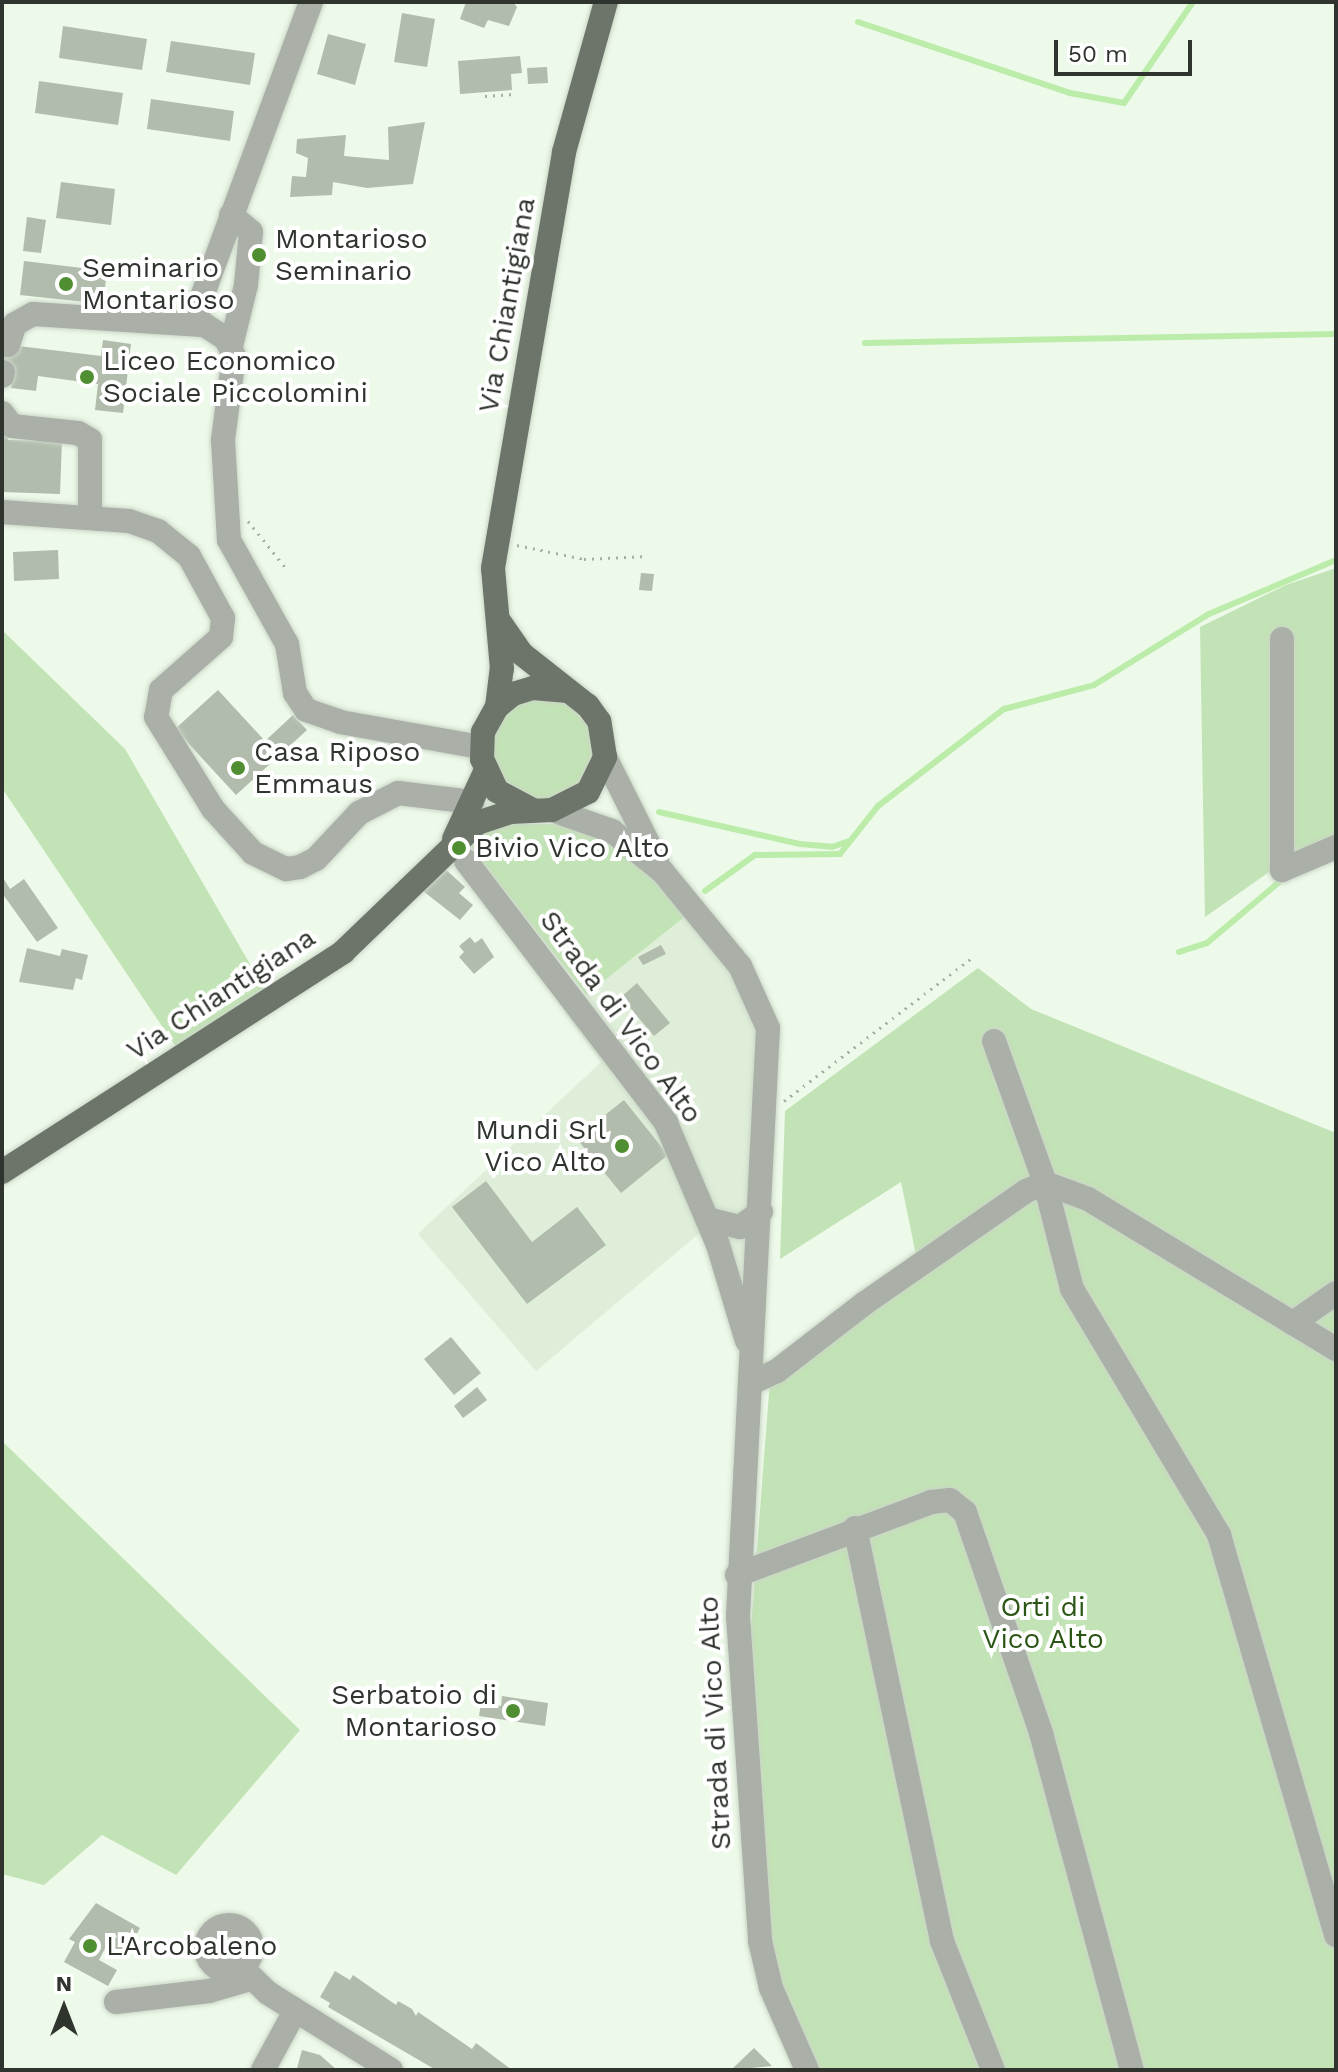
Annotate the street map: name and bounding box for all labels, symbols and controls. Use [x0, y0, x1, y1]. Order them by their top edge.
scale bar [1058, 24, 1196, 74]
text: 50 m [1068, 40, 1128, 68]
street label: Via Chiantigiana [471, 194, 543, 416]
place label: Montarioso Seminario [275, 222, 427, 288]
marker: Montarioso Seminario [250, 246, 268, 264]
place label: Seminario Montarioso [82, 251, 234, 317]
marker: Seminario Montarioso [57, 275, 75, 293]
place label: Liceo Economico Sociale Piccolomini [103, 344, 368, 410]
marker: Liceo Economico Sociale Piccolomini [78, 368, 96, 386]
place label: Casa Riposo Emmaus [254, 735, 421, 801]
marker: Casa Riposo Emmaus [229, 759, 247, 777]
place label: Bivio Vico Alto [475, 831, 672, 865]
marker: Bivio Vico Alto [450, 839, 468, 857]
street label: Strada di Vico Alto [532, 903, 710, 1131]
street label: Via Chiantigiana [120, 920, 322, 1068]
place label: Mundi Srl Vico Alto [475, 1113, 606, 1179]
marker: Mundi Srl Vico Alto [613, 1137, 631, 1155]
park label: Orti di Vico Alto [982, 1590, 1104, 1656]
street label: Strada di Vico Alto [692, 1594, 738, 1852]
place label: Serbatoio di Montarioso [331, 1678, 497, 1744]
marker: Serbatoio di Montarioso [504, 1702, 522, 1720]
place label: L'Arcobaleno [106, 1929, 277, 1963]
marker: L'Arcobaleno [81, 1937, 99, 1955]
north arrow [24, 1968, 104, 2048]
text: N [56, 1971, 72, 1996]

